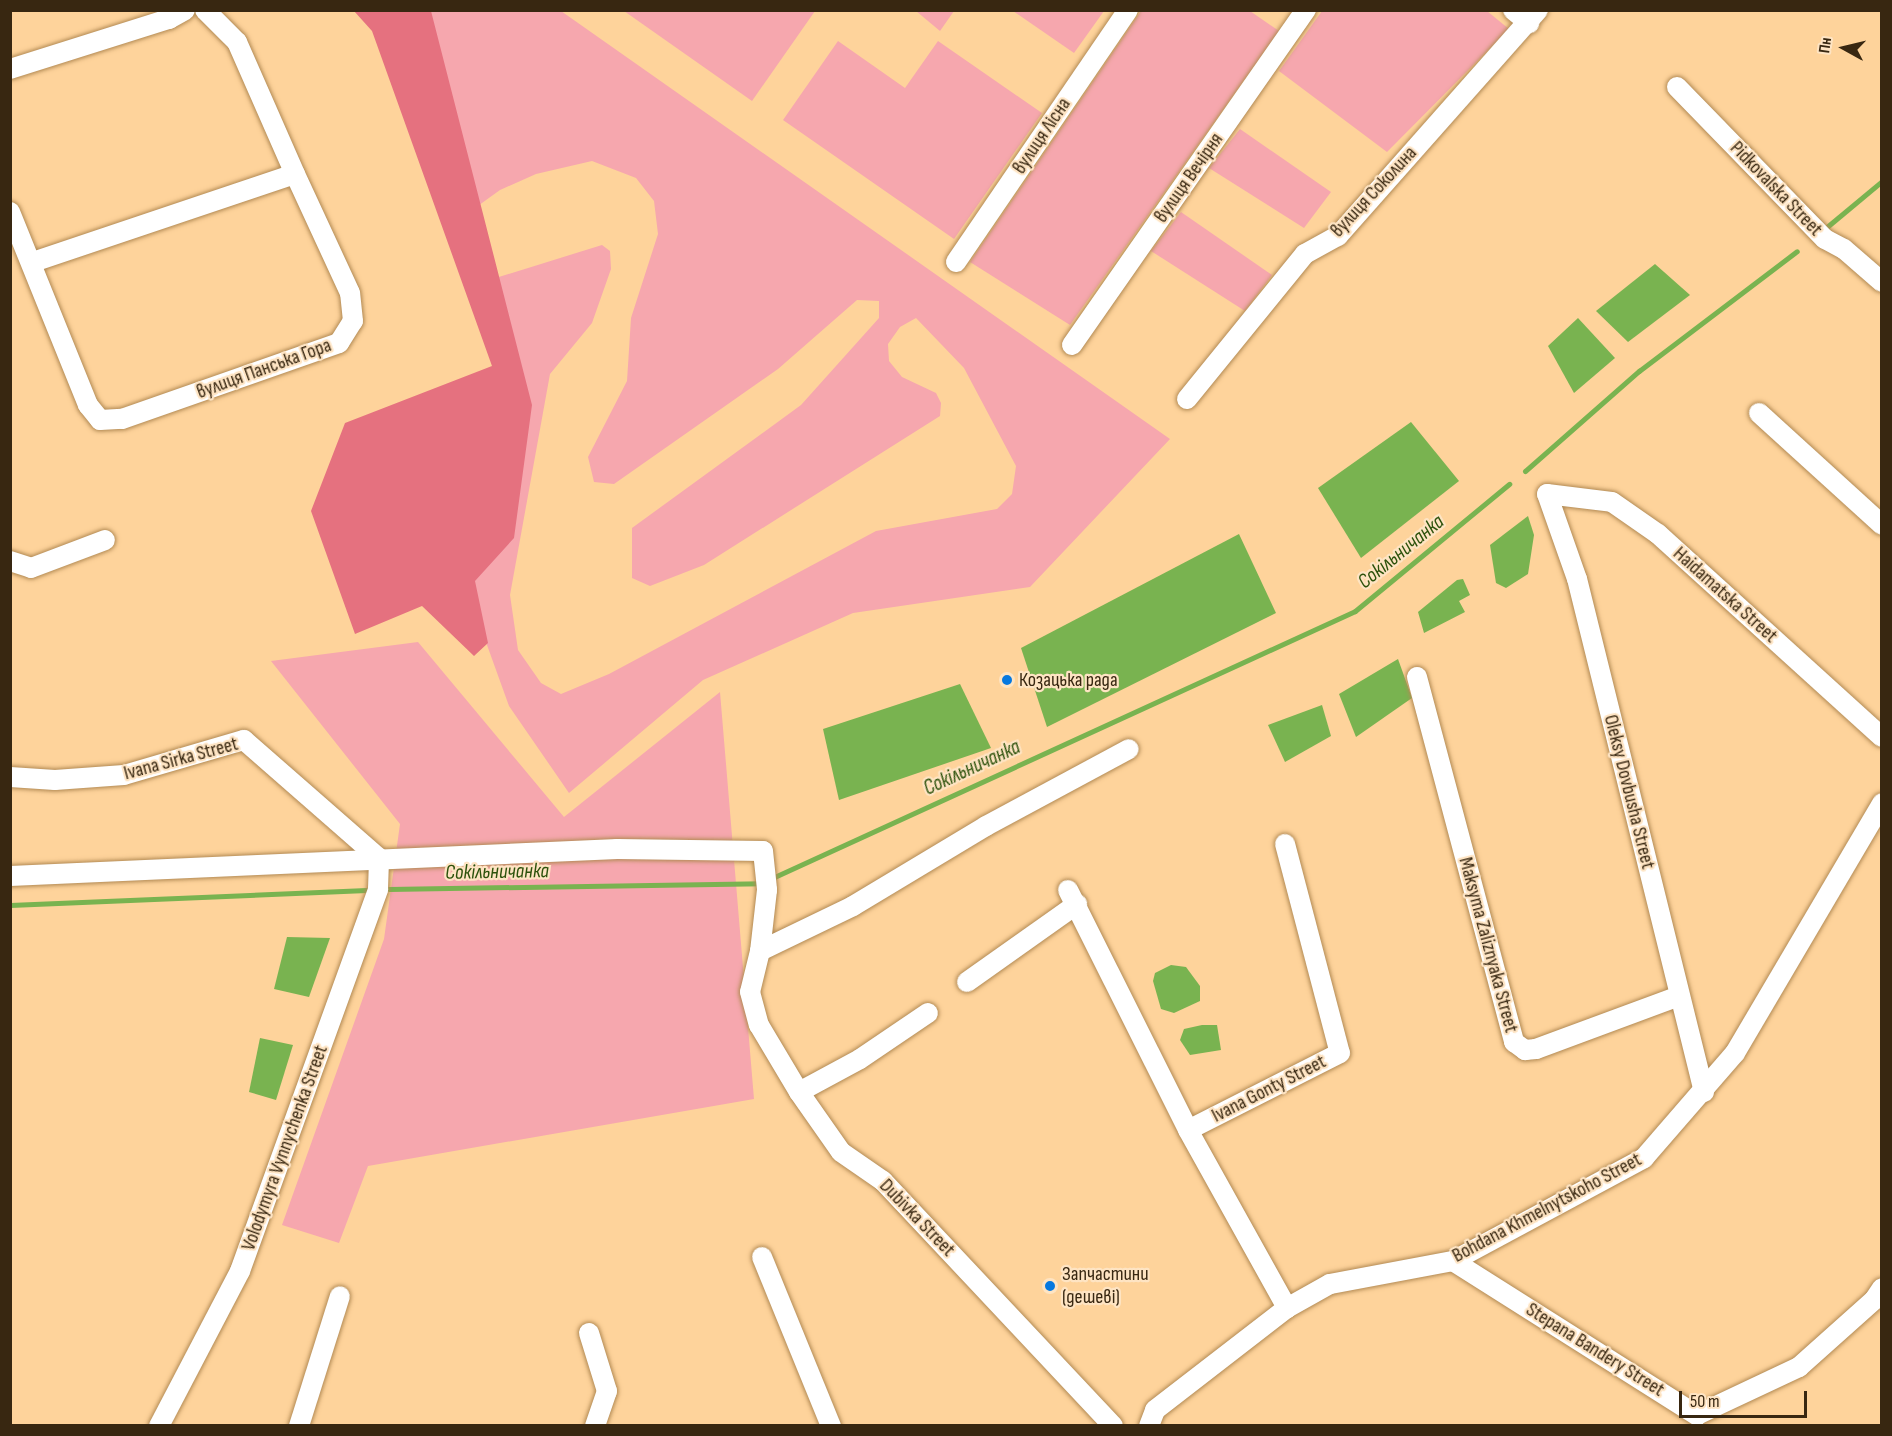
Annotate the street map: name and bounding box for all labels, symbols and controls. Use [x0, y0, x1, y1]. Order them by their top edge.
north arrow [1814, 18, 1874, 78]
text: Пн [1815, 36, 1836, 54]
street label: вулиця Лісна [1008, 93, 1076, 179]
street label: вулиця Вечірня [1149, 129, 1229, 227]
street label: Pidkovalska Street [1725, 137, 1827, 241]
street label: вулиця Соколина [1326, 142, 1422, 242]
street label: вулиця Панська Гора [193, 334, 335, 404]
water label: Сокільничанка [1353, 510, 1449, 594]
street label: Haidamatska Street [1668, 542, 1782, 648]
place label: Козацька рада [1019, 668, 1118, 692]
marker: Козацька рада [1000, 673, 1014, 687]
street label: Oleksy Dovbusha Street [1598, 712, 1660, 872]
street label: Ivana Sirka Street [121, 732, 241, 786]
water label: Сокільничанка [920, 735, 1024, 801]
street label: Maksyma Zaliznyaka Street [1453, 855, 1523, 1035]
water label: Сокільничанка [445, 858, 549, 886]
street label: Volodymyra Vynnychenka Street [237, 1042, 333, 1254]
street label: Ivana Gonty Street [1208, 1050, 1330, 1128]
street label: Bohdana Khmelnytskoho Street [1448, 1148, 1646, 1268]
street label: Dubivka Street [874, 1174, 960, 1262]
place label: Запчастини (дешеві) [1062, 1262, 1149, 1309]
marker: Запчастини (дешеві) [1043, 1279, 1057, 1293]
street label: Stepana Bandery Street [1521, 1298, 1669, 1402]
scale bar [1682, 1379, 1810, 1417]
text: 50 m [1690, 1391, 1720, 1412]

